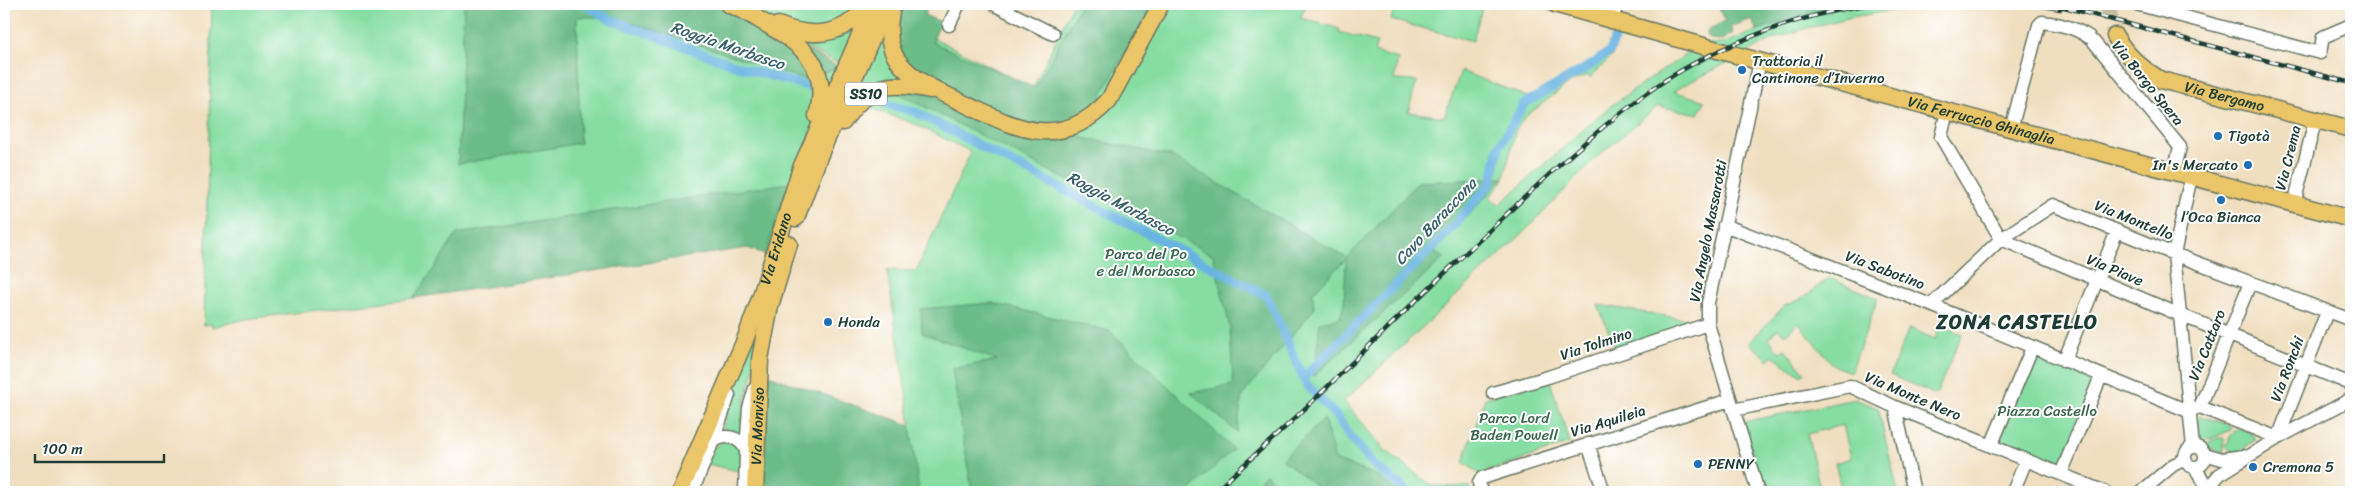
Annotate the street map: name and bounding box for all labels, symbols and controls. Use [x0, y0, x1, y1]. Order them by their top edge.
water label: Roggia Morbasco [667, 12, 790, 79]
street label: Via Borgo Spera [2105, 34, 2191, 132]
place label: Trattoria il Cantinone d’Inverno [1752, 48, 1885, 91]
marker: Trattoria il Cantinone d’Inverno [1736, 64, 1748, 76]
street label: Via Bergamo [2182, 74, 2268, 119]
road number: SS10 [845, 82, 887, 106]
street label: Via Ferruccio Ghinaglia [1905, 88, 2058, 153]
street label: Via Crema [2267, 122, 2309, 193]
place label: Tigotà [2228, 123, 2270, 149]
marker: Tigotà [2212, 130, 2224, 142]
place label: In's Mercato [2151, 152, 2239, 178]
street label: Via Angelo Massarotti [1681, 157, 1735, 304]
marker: In's Mercato [2242, 159, 2254, 171]
water label: Roggia Morbasco [1062, 163, 1181, 245]
water label: Cavo Baraccona [1387, 169, 1485, 272]
street label: Via Montello [2091, 192, 2178, 248]
marker: l’Oca Bianca [2215, 194, 2227, 206]
place label: l’Oca Bianca [2181, 204, 2262, 230]
street label: Via Eridano [752, 209, 799, 288]
park label: Parco del Po e del Morbasco [1097, 241, 1196, 284]
street label: Via Sabotino [1841, 243, 1929, 297]
street label: Via Piave [2082, 246, 2148, 294]
district label: ZONA CASTELLO [1935, 305, 2098, 340]
street label: Via Cattaro [2181, 305, 2233, 385]
place label: Honda [838, 309, 880, 335]
marker: Honda [822, 316, 834, 328]
street label: Via Tolmino [1557, 320, 1636, 368]
street label: Via Ronchi [2263, 332, 2312, 406]
street label: Via Monte Nero [1861, 364, 1966, 428]
street label: Via Monviso [743, 386, 772, 465]
street label: Via Aquileia [1567, 397, 1649, 445]
park label: Piazza Castello [1997, 398, 2097, 424]
park label: Parco Lord Baden Powell [1470, 405, 1558, 448]
scale bar [35, 431, 164, 463]
text: 100 m [42, 436, 83, 462]
place label: PENNY [1708, 451, 1756, 477]
place label: Cremona 5 [2263, 454, 2334, 480]
marker: PENNY [1692, 458, 1704, 470]
marker: Cremona 5 [2247, 461, 2259, 473]

